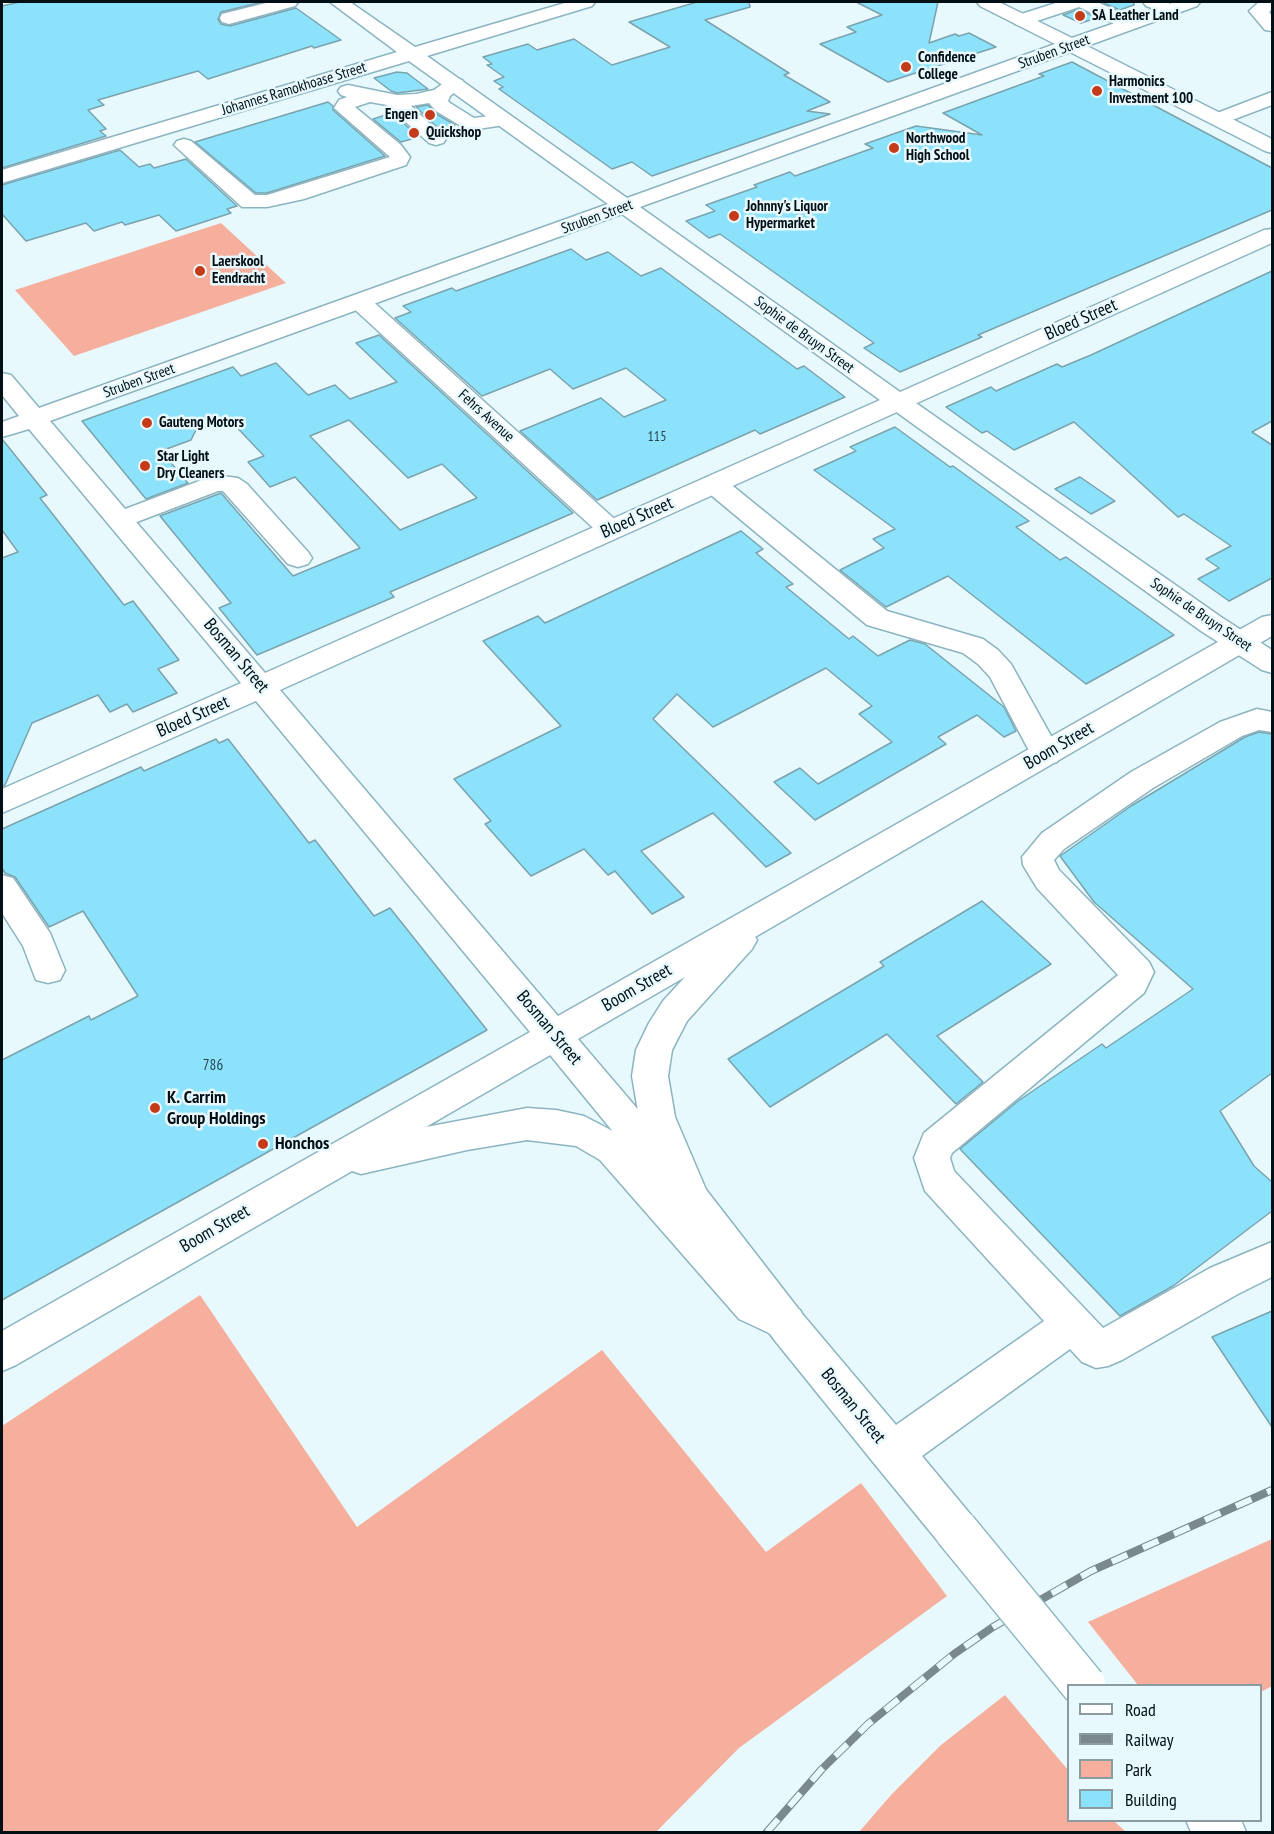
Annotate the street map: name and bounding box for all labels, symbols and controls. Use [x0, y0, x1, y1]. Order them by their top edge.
place label: SA Leather Land [1092, 7, 1179, 25]
marker: SA Leather Land [1073, 9, 1087, 23]
street label: Struben Street [1016, 31, 1092, 73]
place label: Confidence College [918, 49, 976, 84]
street label: Johannes Ramokhoase Street [220, 58, 368, 120]
marker: Confidence College [899, 60, 913, 74]
place label: Harmonics Investment 100 [1109, 73, 1193, 108]
marker: Harmonics Investment 100 [1090, 84, 1104, 98]
place label: Engen [385, 106, 418, 124]
marker: Engen [423, 108, 437, 122]
place label: Quickshop [426, 124, 481, 142]
marker: Quickshop [407, 126, 421, 140]
place label: Northwood High School [906, 130, 969, 165]
marker: Northwood High School [887, 141, 901, 155]
street label: Struben Street [559, 196, 635, 238]
place label: Johnny's Liquor Hypermarket [746, 198, 828, 233]
marker: Johnny's Liquor Hypermarket [727, 209, 741, 223]
place label: Laerskool Eendracht [212, 253, 265, 288]
marker: Laerskool Eendracht [193, 264, 207, 278]
street label: Sophie de Bruyn Street [751, 293, 857, 377]
street label: Bloed Street [1042, 295, 1120, 345]
street label: Struben Street [101, 360, 177, 402]
street label: Fehrs Avenue [454, 386, 518, 446]
place label: Gauteng Motors [159, 414, 244, 432]
marker: Gauteng Motors [140, 416, 154, 430]
house number: 115 [648, 429, 666, 445]
place label: Star Light Dry Cleaners [157, 448, 224, 483]
marker: Star Light Dry Cleaners [138, 459, 152, 473]
street label: Bloed Street [598, 493, 676, 543]
street label: Sophie de Bruyn Street [1147, 574, 1255, 656]
street label: Bosman Street [199, 614, 273, 698]
street label: Bloed Street [154, 692, 232, 742]
street label: Boom Street [1020, 717, 1098, 775]
street label: Boom Street [598, 959, 676, 1017]
street label: Bosman Street [512, 986, 586, 1070]
house number: 786 [203, 1057, 223, 1075]
place label: K. Carrim Group Holdings [167, 1087, 265, 1130]
marker: K. Carrim Group Holdings [148, 1101, 162, 1115]
place label: Honchos [275, 1133, 329, 1155]
marker: Honchos [256, 1137, 270, 1151]
street label: Boom Street [176, 1200, 254, 1258]
street label: Bosman Street [816, 1364, 890, 1448]
legend [1067, 1684, 1262, 1822]
text: Road [1125, 1698, 1156, 1721]
text: Railway [1125, 1728, 1174, 1751]
text: Park [1125, 1758, 1152, 1781]
text: Building [1125, 1788, 1177, 1811]

